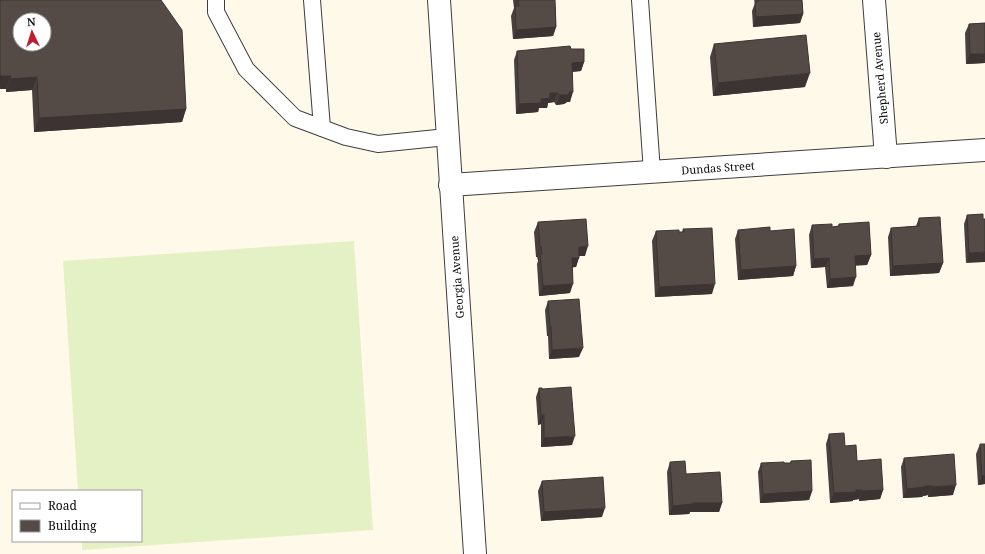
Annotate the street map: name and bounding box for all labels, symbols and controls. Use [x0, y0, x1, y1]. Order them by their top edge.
north arrow [12, 12, 52, 52]
text: N [26, 14, 36, 29]
street label: Shepherd Avenue [868, 31, 891, 125]
street label: Dundas Street [681, 157, 755, 178]
street label: Georgia Avenue [446, 235, 467, 319]
legend [12, 490, 142, 542]
text: Road [48, 497, 78, 514]
text: Building [48, 517, 97, 534]

